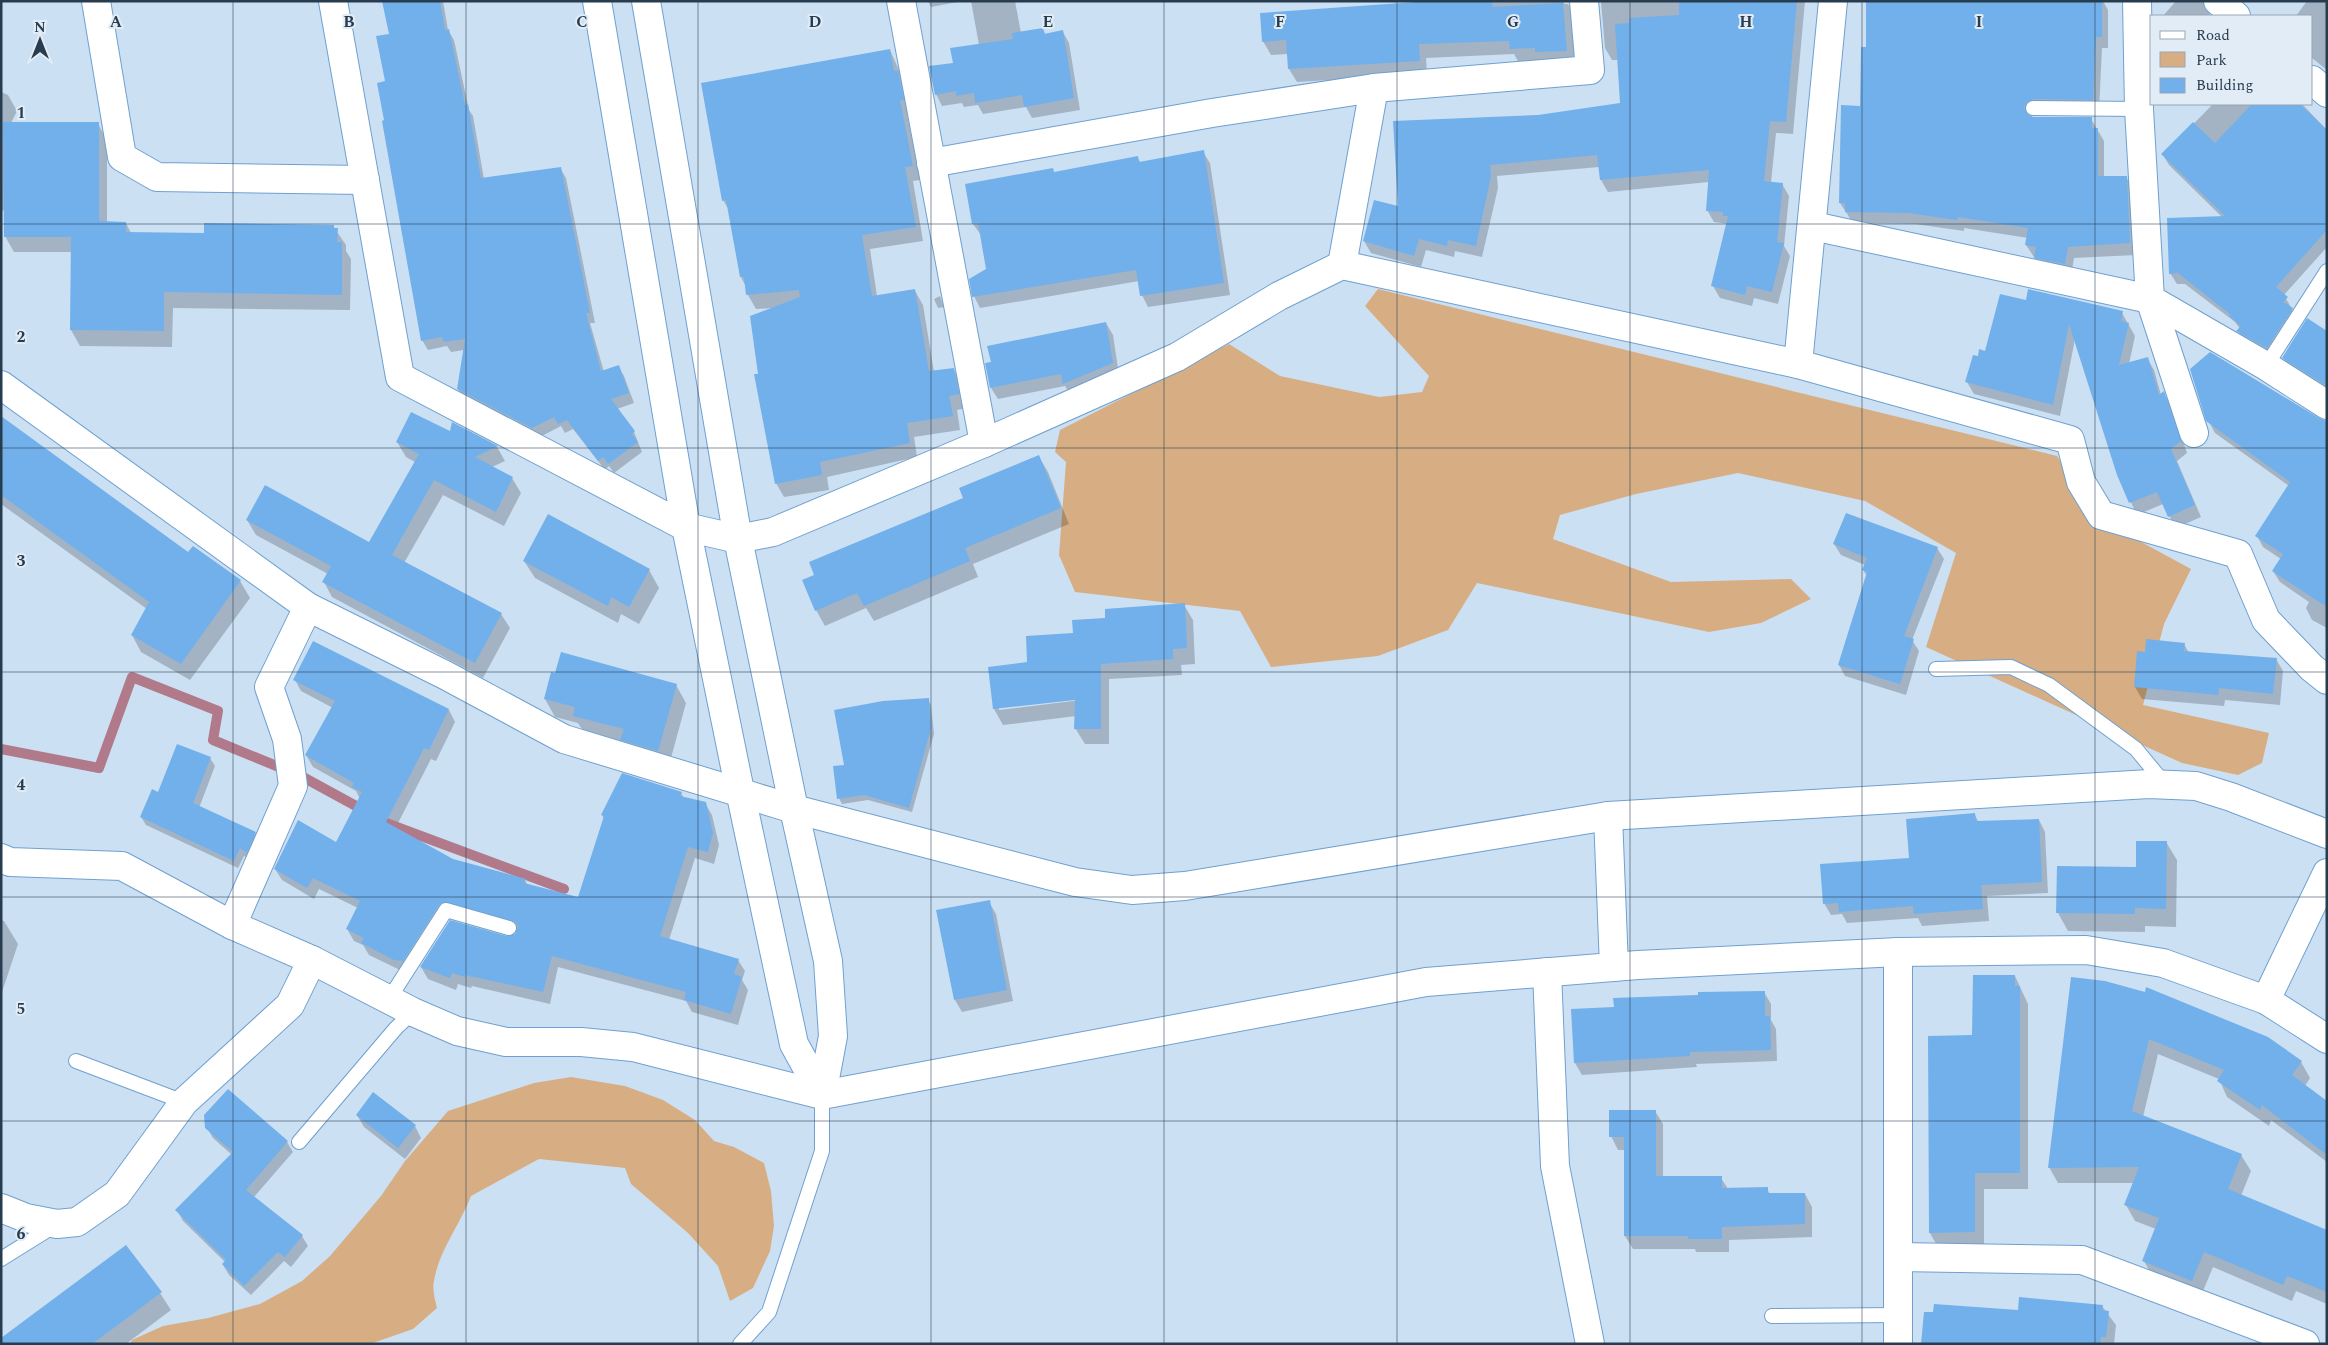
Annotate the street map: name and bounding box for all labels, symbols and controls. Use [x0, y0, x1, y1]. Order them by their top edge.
text: A [110, 10, 123, 34]
text: B [343, 10, 355, 34]
text: C [576, 10, 588, 34]
text: D [809, 10, 822, 34]
text: E [1043, 10, 1053, 34]
text: F [1275, 10, 1285, 34]
text: G [1507, 10, 1519, 34]
text: H [1739, 10, 1753, 34]
text: I [1976, 10, 1982, 34]
north arrow [15, 15, 65, 65]
legend [2150, 15, 2313, 105]
text: N [34, 17, 46, 38]
text: Road [2196, 24, 2230, 47]
text: Park [2196, 49, 2227, 72]
text: Building [2196, 74, 2253, 97]
text: 1 [17, 101, 25, 125]
text: 2 [17, 325, 26, 349]
text: 3 [17, 549, 26, 573]
text: 4 [17, 773, 26, 797]
text: 5 [17, 997, 25, 1021]
text: 6 [17, 1222, 26, 1246]

